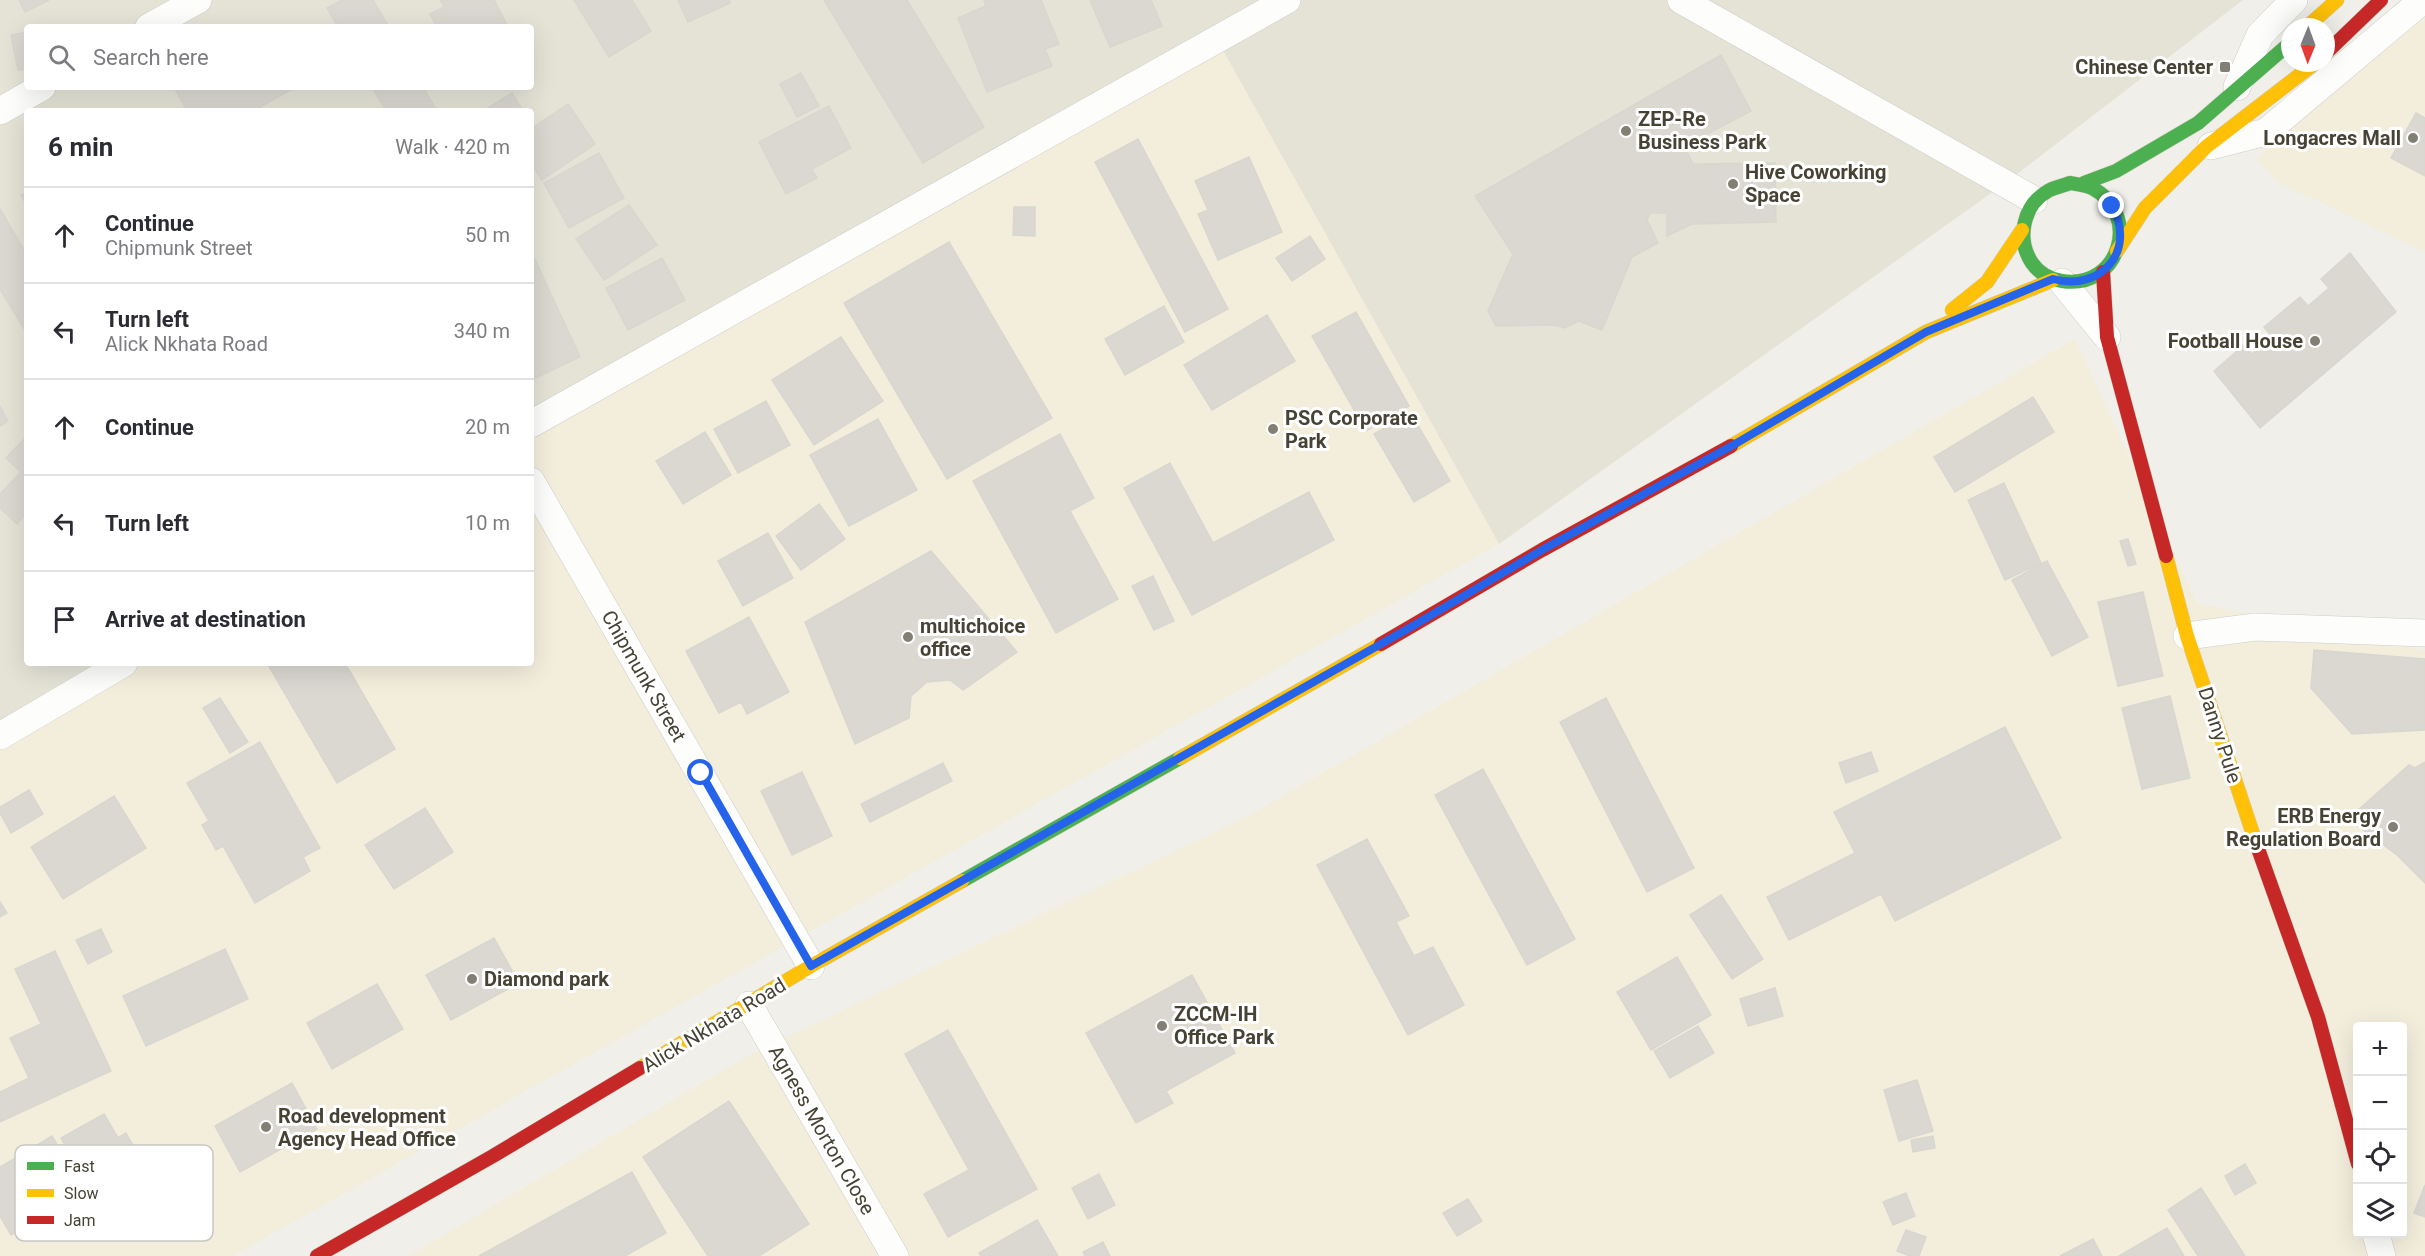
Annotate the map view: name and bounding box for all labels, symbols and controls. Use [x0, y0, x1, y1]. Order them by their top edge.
north arrow [2281, 18, 2335, 72]
search box [24, 24, 534, 90]
icon: search [45, 41, 78, 74]
text: Search here [93, 45, 209, 70]
place label: Chinese Center [2075, 55, 2214, 79]
marker: Chinese Center [2218, 60, 2232, 74]
place label: ZEP-Re Business Park [1638, 107, 1767, 154]
marker: ZEP-Re Business Park [1619, 124, 1633, 138]
place label: Longacres Mall [2263, 126, 2401, 150]
marker: Longacres Mall [2406, 131, 2420, 145]
text: 6 min [48, 132, 113, 162]
text: Walk · 420 m [395, 135, 510, 159]
place label: Hive Coworking Space [1745, 160, 1886, 207]
marker: Hive Coworking Space [1726, 177, 1740, 191]
route end [2098, 192, 2124, 218]
text: Continue [105, 211, 194, 236]
icon: ahead [48, 219, 81, 252]
text: 50 m [465, 223, 510, 247]
text: Chipmunk Street [105, 236, 253, 260]
text: Turn left [105, 307, 189, 332]
icon: left [48, 315, 81, 348]
text: 340 m [454, 319, 510, 343]
place label: Football House [2168, 329, 2303, 353]
text: Alick Nkhata Road [105, 332, 268, 356]
marker: Football House [2308, 334, 2322, 348]
place label: PSC Corporate Park [1285, 406, 1418, 453]
icon: ahead [48, 411, 81, 444]
text: Continue [105, 415, 194, 440]
text: 20 m [465, 415, 510, 439]
marker: PSC Corporate Park [1266, 422, 1280, 436]
icon: left [48, 507, 81, 540]
text: Turn left [105, 511, 189, 536]
text: 10 m [465, 511, 510, 535]
icon: arrive [48, 603, 81, 636]
street label: Chipmunk Street [597, 606, 691, 746]
text: Arrive at destination [105, 607, 306, 632]
place label: multichoice office [920, 614, 1026, 661]
marker: multichoice office [901, 630, 915, 644]
street label: Danny Pule [2193, 684, 2247, 786]
route start [687, 759, 713, 785]
place label: ERB Energy Regulation Board [2226, 804, 2382, 851]
marker: ERB Energy Regulation Board [2386, 820, 2400, 834]
place label: Diamond park [484, 967, 609, 991]
marker: Diamond park [465, 972, 479, 986]
street label: Alick Nkhata Road [638, 973, 790, 1077]
place label: ZCCM-IH Office Park [1174, 1002, 1274, 1049]
marker: ZCCM-IH Office Park [1155, 1019, 1169, 1033]
map controls [2353, 1022, 2407, 1238]
button: + [2353, 1022, 2407, 1076]
street label: Agness Morton Close [764, 1041, 880, 1219]
button: − [2353, 1076, 2407, 1130]
place label: Road development Agency Head Office [278, 1104, 456, 1151]
marker: Road development Agency Head Office [259, 1120, 273, 1134]
button: locate [2353, 1130, 2407, 1184]
legend [15, 1145, 213, 1241]
text: Fast [64, 1157, 95, 1176]
text: Slow [64, 1184, 99, 1203]
button: layers [2353, 1184, 2407, 1238]
text: Jam [64, 1211, 96, 1230]

